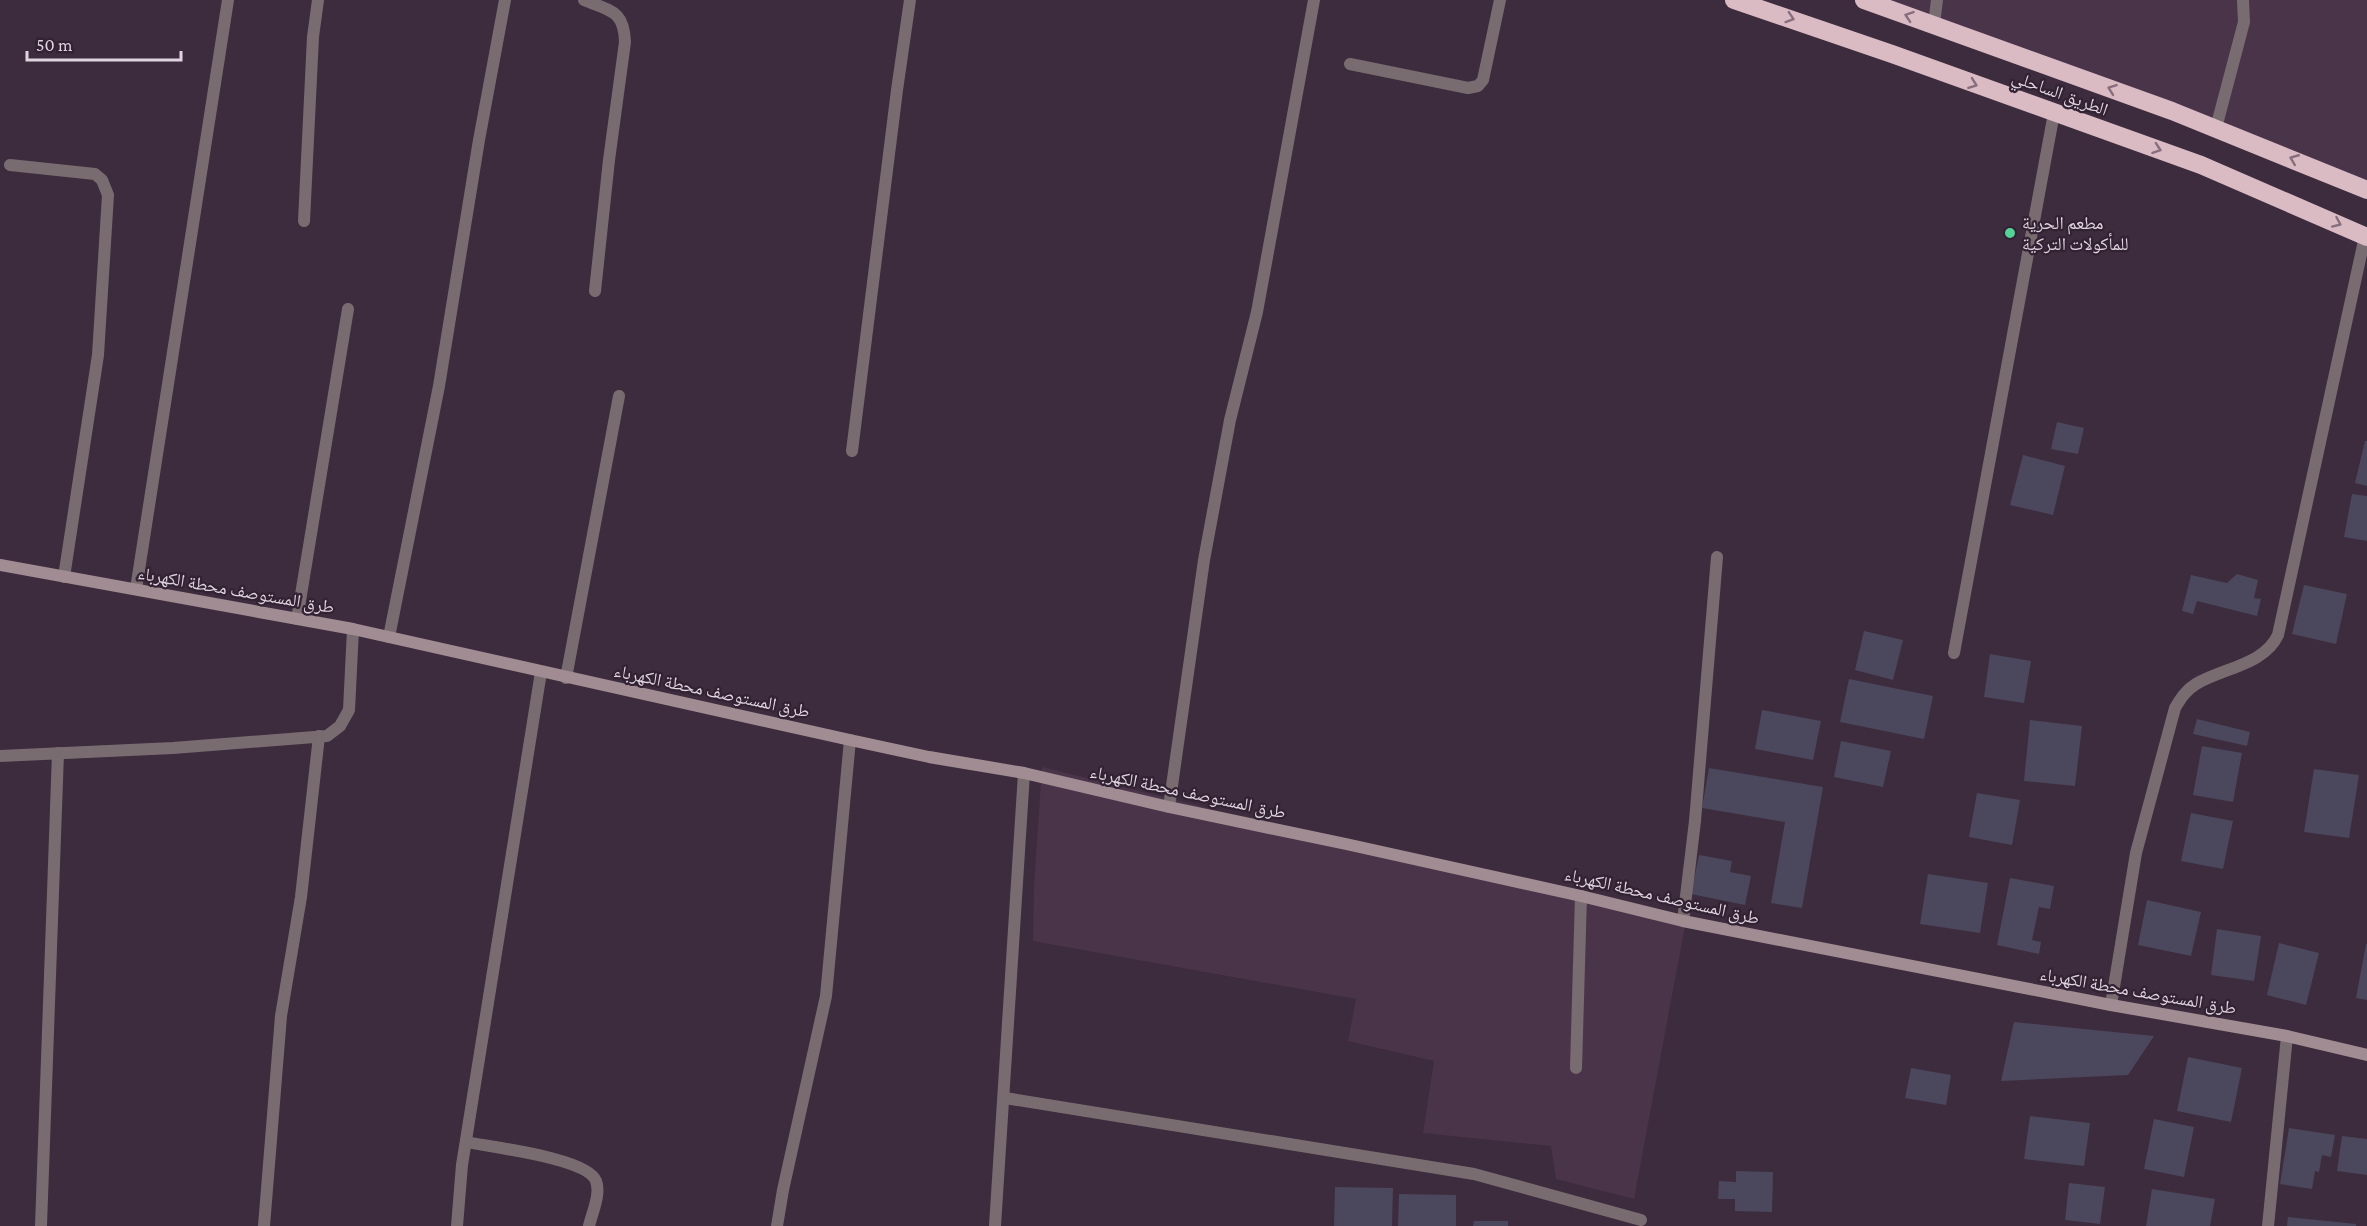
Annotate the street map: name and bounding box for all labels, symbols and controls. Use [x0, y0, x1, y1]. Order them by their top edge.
one-way arrow [1904, 10, 1915, 23]
one-way arrow [1784, 11, 1795, 24]
scale bar [27, 24, 182, 62]
text: 50 m [36, 35, 73, 55]
street label: الطريق الساحلي [2008, 66, 2111, 124]
one-way arrow [1968, 76, 1978, 89]
one-way arrow [2107, 84, 2118, 96]
one-way arrow [2151, 142, 2162, 155]
one-way arrow [2289, 154, 2300, 166]
place label: مطعم الحرية للمأكولات التركية [2022, 213, 2129, 254]
one-way arrow [2331, 216, 2342, 228]
marker: مطعم الحرية للمأكولات التركية [2003, 226, 2017, 240]
street label: طرق المستوصف محطة الكهرباء [136, 563, 336, 618]
street label: طرق المستوصف محطة الكهرباء [612, 660, 812, 723]
street label: طرق المستوصف محطة الكهرباء [1088, 761, 1288, 824]
street label: طرق المستوصف محطة الكهرباء [1562, 864, 1762, 929]
street label: طرق المستوصف محطة الكهرباء [2038, 964, 2238, 1019]

